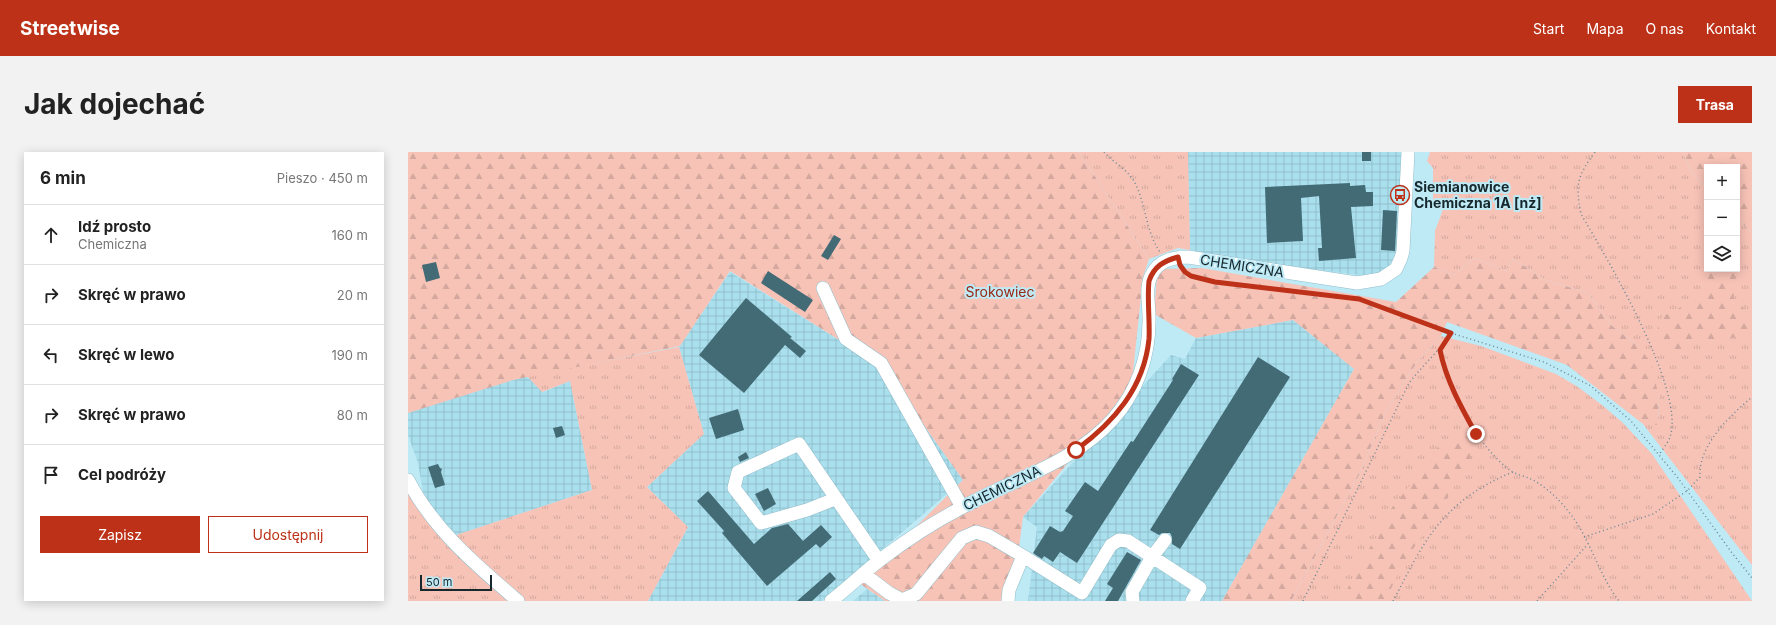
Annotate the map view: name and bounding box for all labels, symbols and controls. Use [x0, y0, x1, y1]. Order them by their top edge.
text: Streetwise [20, 17, 120, 40]
text: Start [1533, 20, 1564, 37]
text: Mapa [1586, 20, 1624, 37]
text: O nas [1646, 20, 1684, 37]
text: Kontakt [1706, 20, 1756, 37]
button: Trasa [1678, 86, 1752, 123]
text: Jak dojechać [24, 87, 205, 121]
map controls [1704, 164, 1740, 272]
button: + [1704, 164, 1740, 200]
text: 6 min [40, 168, 86, 188]
text: Pieszo · 450 m [277, 170, 368, 186]
place label: Siemianowice Chemiczna 1A [nż] [1414, 178, 1541, 211]
bus stop icon: Siemianowice Chemiczna 1A [nż] [1389, 184, 1411, 206]
button: − [1704, 200, 1740, 236]
text: Idź prosto [78, 217, 151, 236]
icon: ahead [40, 224, 62, 246]
text: 160 m [331, 227, 368, 243]
text: Chemiczna [78, 236, 147, 252]
button: layers [1704, 236, 1740, 272]
street label: CHEMICZNA [1199, 250, 1286, 281]
park label: Srokowiec [966, 283, 1034, 300]
icon: right [40, 284, 62, 306]
text: Skręć w prawo [78, 285, 186, 304]
text: 20 m [337, 287, 368, 303]
icon: left [40, 344, 62, 366]
text: Skręć w lewo [78, 345, 174, 364]
text: 190 m [331, 347, 368, 363]
icon: right [40, 404, 62, 426]
text: Skręć w prawo [78, 405, 186, 424]
text: 80 m [337, 407, 368, 423]
route end [1467, 425, 1485, 443]
route start [1067, 441, 1085, 459]
street label: CHEMICZNA [960, 461, 1044, 514]
icon: arrive [40, 464, 62, 486]
text: Cel podróży [78, 465, 166, 484]
button: Zapisz [40, 516, 200, 553]
button: Udostępnij [208, 516, 368, 553]
scale bar [420, 573, 492, 592]
text: 50 m [426, 575, 452, 589]

